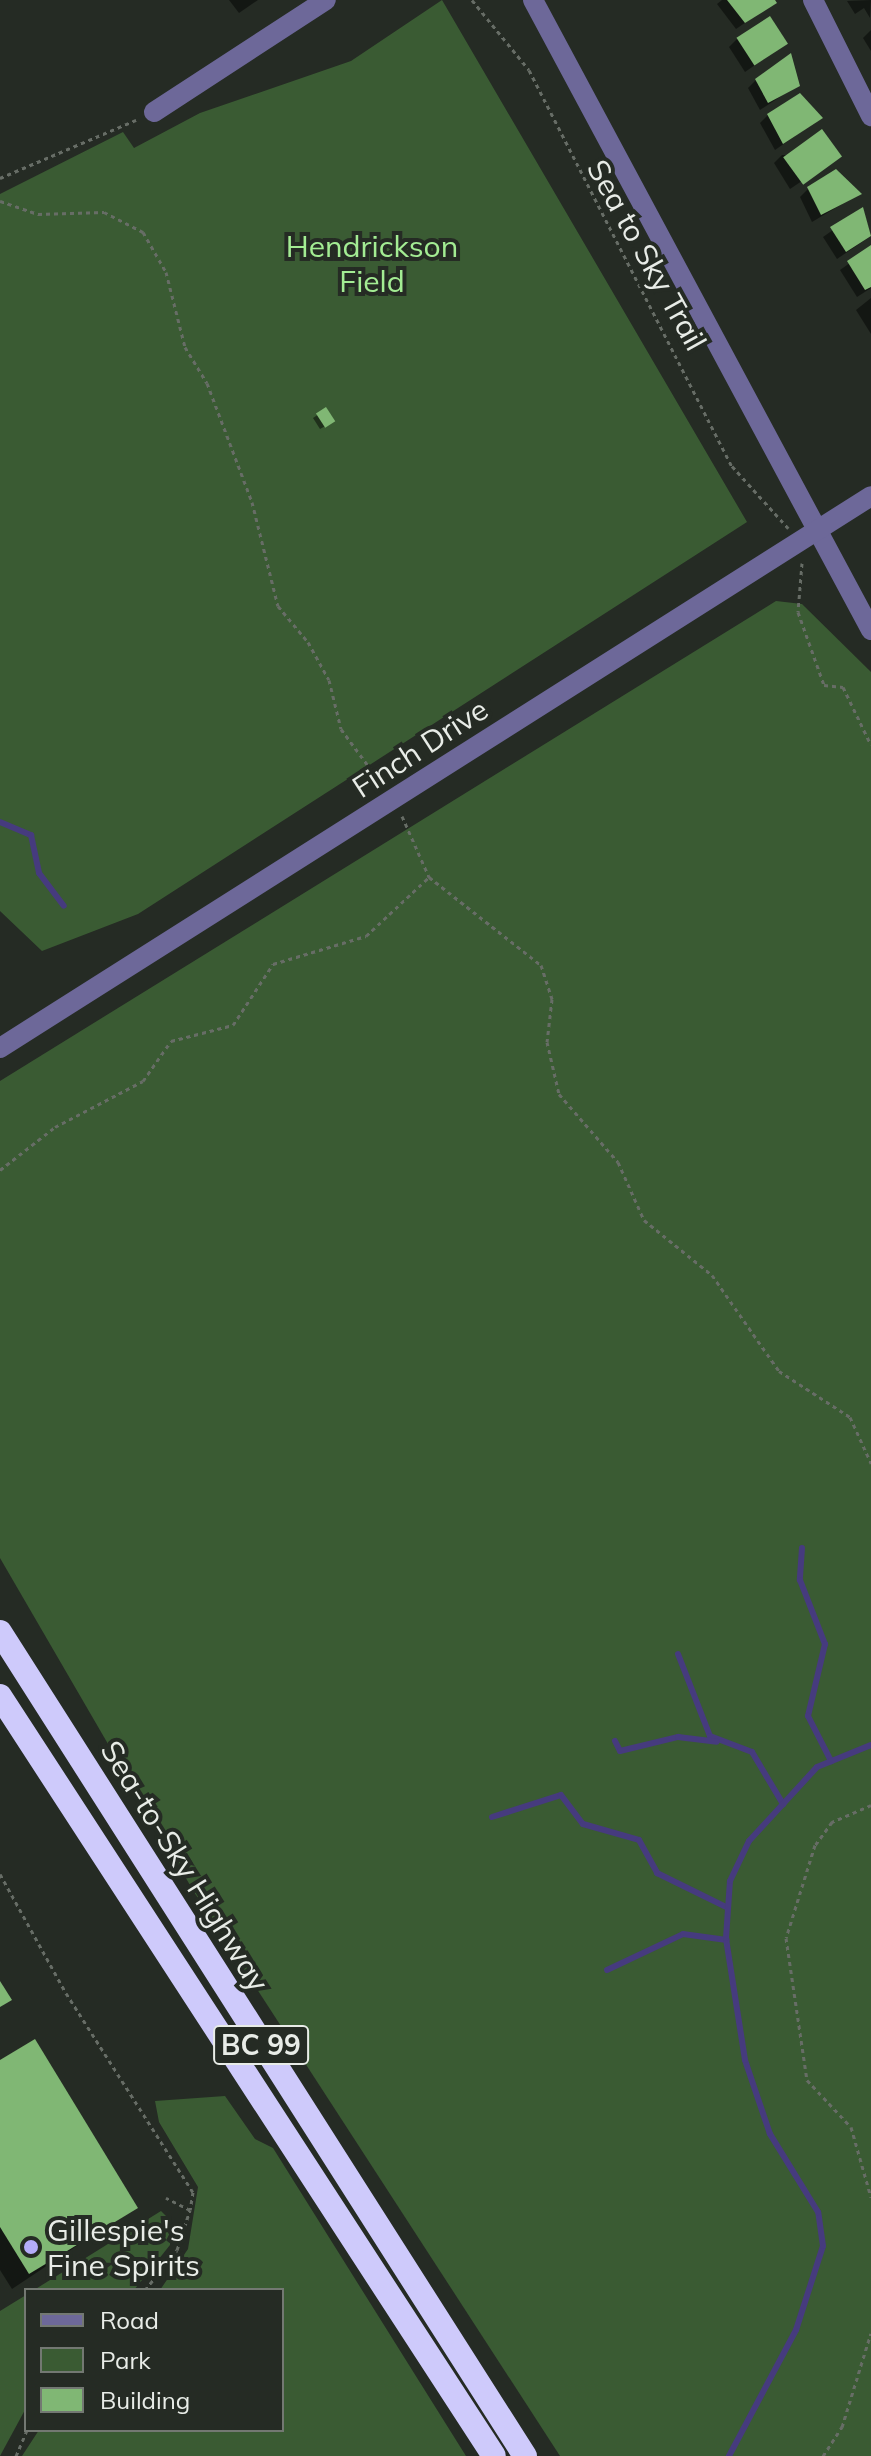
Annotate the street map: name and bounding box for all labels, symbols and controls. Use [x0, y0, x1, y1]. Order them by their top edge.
street label: Sea to Sky Trail [580, 153, 714, 357]
park label: Hendrickson Field [286, 228, 458, 298]
street label: Finch Drive [345, 691, 495, 805]
street label: Sea-to-Sky Highway [93, 1734, 277, 1998]
road number: BC 99 [213, 2021, 309, 2069]
place label: Gillespie's Fine Spirits [47, 2212, 200, 2282]
marker: Gillespie's Fine Spirits [22, 2238, 40, 2256]
legend [24, 2288, 284, 2432]
text: Road [100, 2305, 159, 2335]
text: Park [100, 2345, 151, 2375]
text: Building [100, 2385, 190, 2415]

